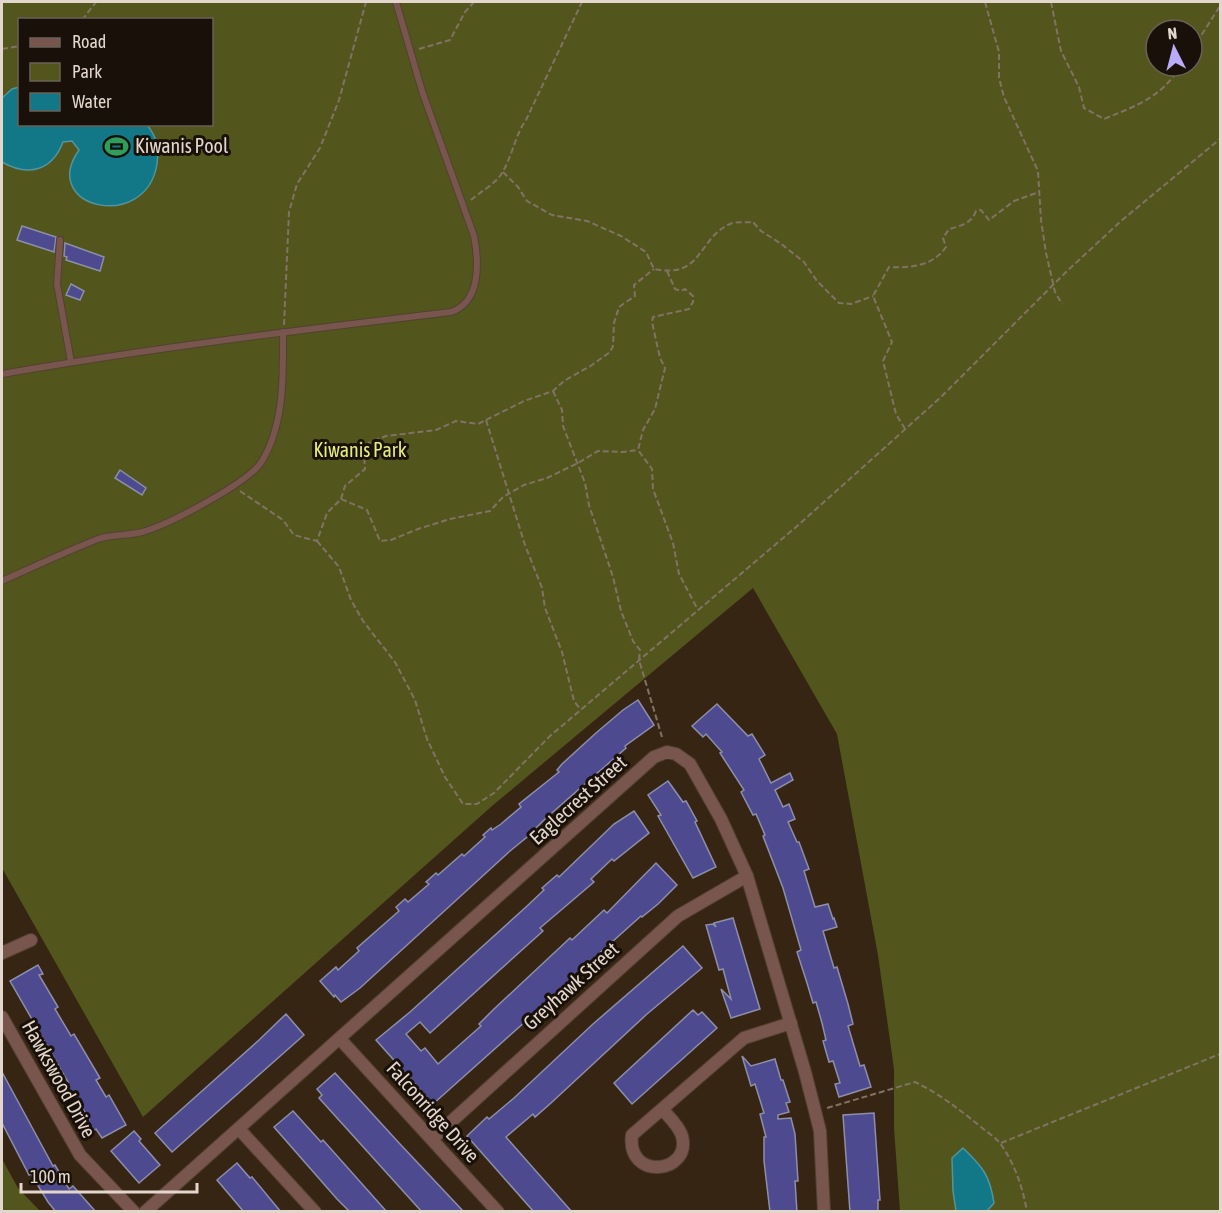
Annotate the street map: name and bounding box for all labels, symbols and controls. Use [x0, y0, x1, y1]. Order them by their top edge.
legend [18, 18, 213, 126]
north arrow [1144, 18, 1204, 78]
text: N [1167, 24, 1178, 43]
text: Road [72, 31, 106, 52]
text: Park [72, 61, 102, 82]
text: Water [72, 91, 112, 112]
sports icon: Kiwanis Pool [104, 133, 130, 159]
place label: Kiwanis Pool [135, 134, 229, 157]
park label: Kiwanis Park [314, 438, 407, 461]
street label: Eaglecrest Street [525, 750, 631, 849]
street label: Greyhawk Street [518, 937, 623, 1034]
street label: Hawkswood Drive [18, 1016, 101, 1141]
street label: Falconridge Drive [382, 1057, 485, 1167]
scale bar [21, 1156, 196, 1194]
text: 100 m [30, 1166, 71, 1187]

